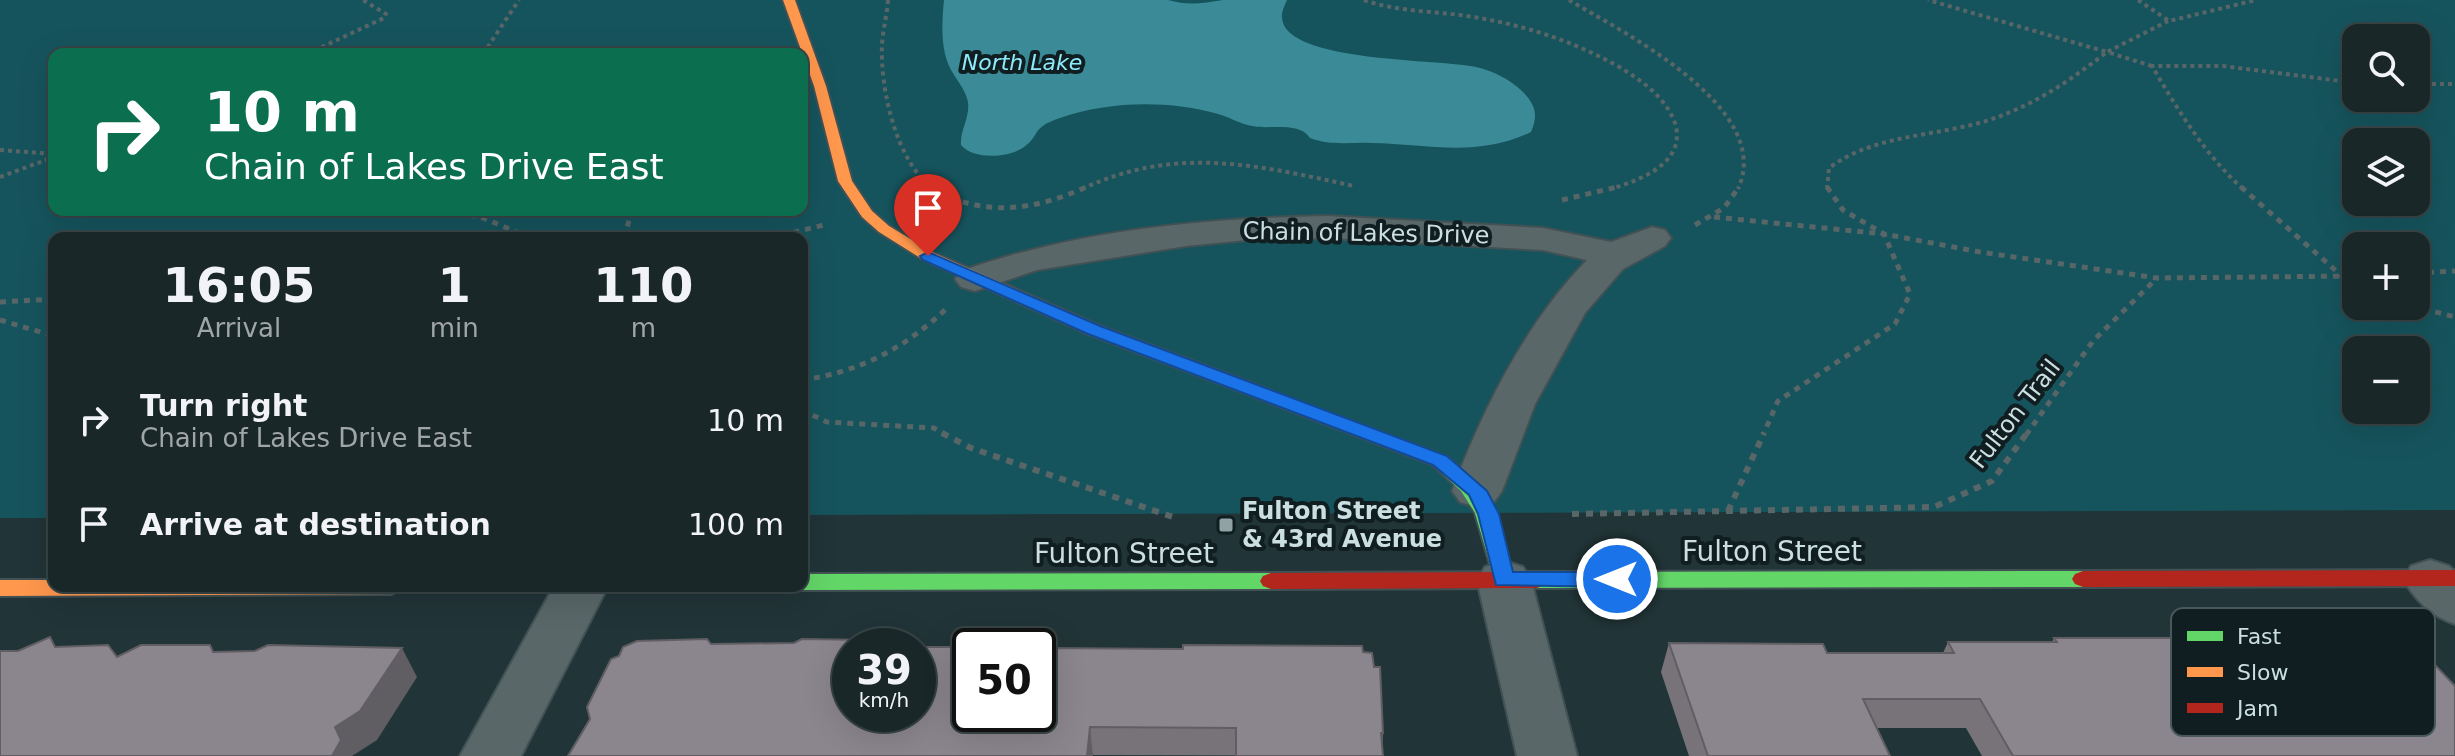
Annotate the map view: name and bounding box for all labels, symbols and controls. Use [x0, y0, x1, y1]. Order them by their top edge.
map controls [2342, 24, 2430, 424]
button: search [2342, 24, 2430, 112]
water label: North Lake [962, 50, 1082, 75]
text: 10 m [204, 79, 360, 144]
icon: right [72, 80, 176, 184]
button: layers [2342, 128, 2430, 216]
text: Chain of Lakes Drive East [204, 146, 664, 187]
pin [894, 174, 962, 256]
icon: arrive [906, 186, 950, 230]
street label: Chain of Lakes Drive [1242, 217, 1490, 249]
button: + [2342, 232, 2430, 320]
text: 16:05 [162, 257, 315, 313]
text: 1 [438, 257, 471, 313]
text: 110 [593, 257, 693, 313]
text: Arrival [197, 313, 281, 343]
text: min [430, 313, 479, 343]
text: m [631, 313, 656, 343]
button: − [2342, 336, 2430, 424]
street label: Fulton Trail [1964, 354, 2066, 474]
text: Turn right [140, 388, 307, 423]
icon: right [72, 398, 116, 442]
text: 10 m [707, 403, 784, 438]
text: Chain of Lakes Drive East [140, 423, 472, 453]
place label: Fulton Street & 43rd Avenue [1242, 497, 1442, 553]
icon: arrive [72, 502, 116, 546]
text: Arrive at destination [140, 507, 491, 542]
text: 100 m [688, 507, 784, 542]
marker: Fulton Street & 43rd Avenue [1217, 516, 1235, 534]
street label: Fulton Street [1682, 535, 1862, 568]
street label: Fulton Street [1034, 537, 1214, 570]
position arrow [1575, 537, 1659, 621]
legend [2171, 608, 2435, 736]
text: Fast [2237, 624, 2282, 649]
speed limit sign: 50 [952, 628, 1056, 732]
text: 39 [856, 647, 912, 693]
text: Slow [2237, 660, 2289, 685]
text: km/h [859, 688, 909, 712]
text: Jam [2235, 696, 2278, 721]

